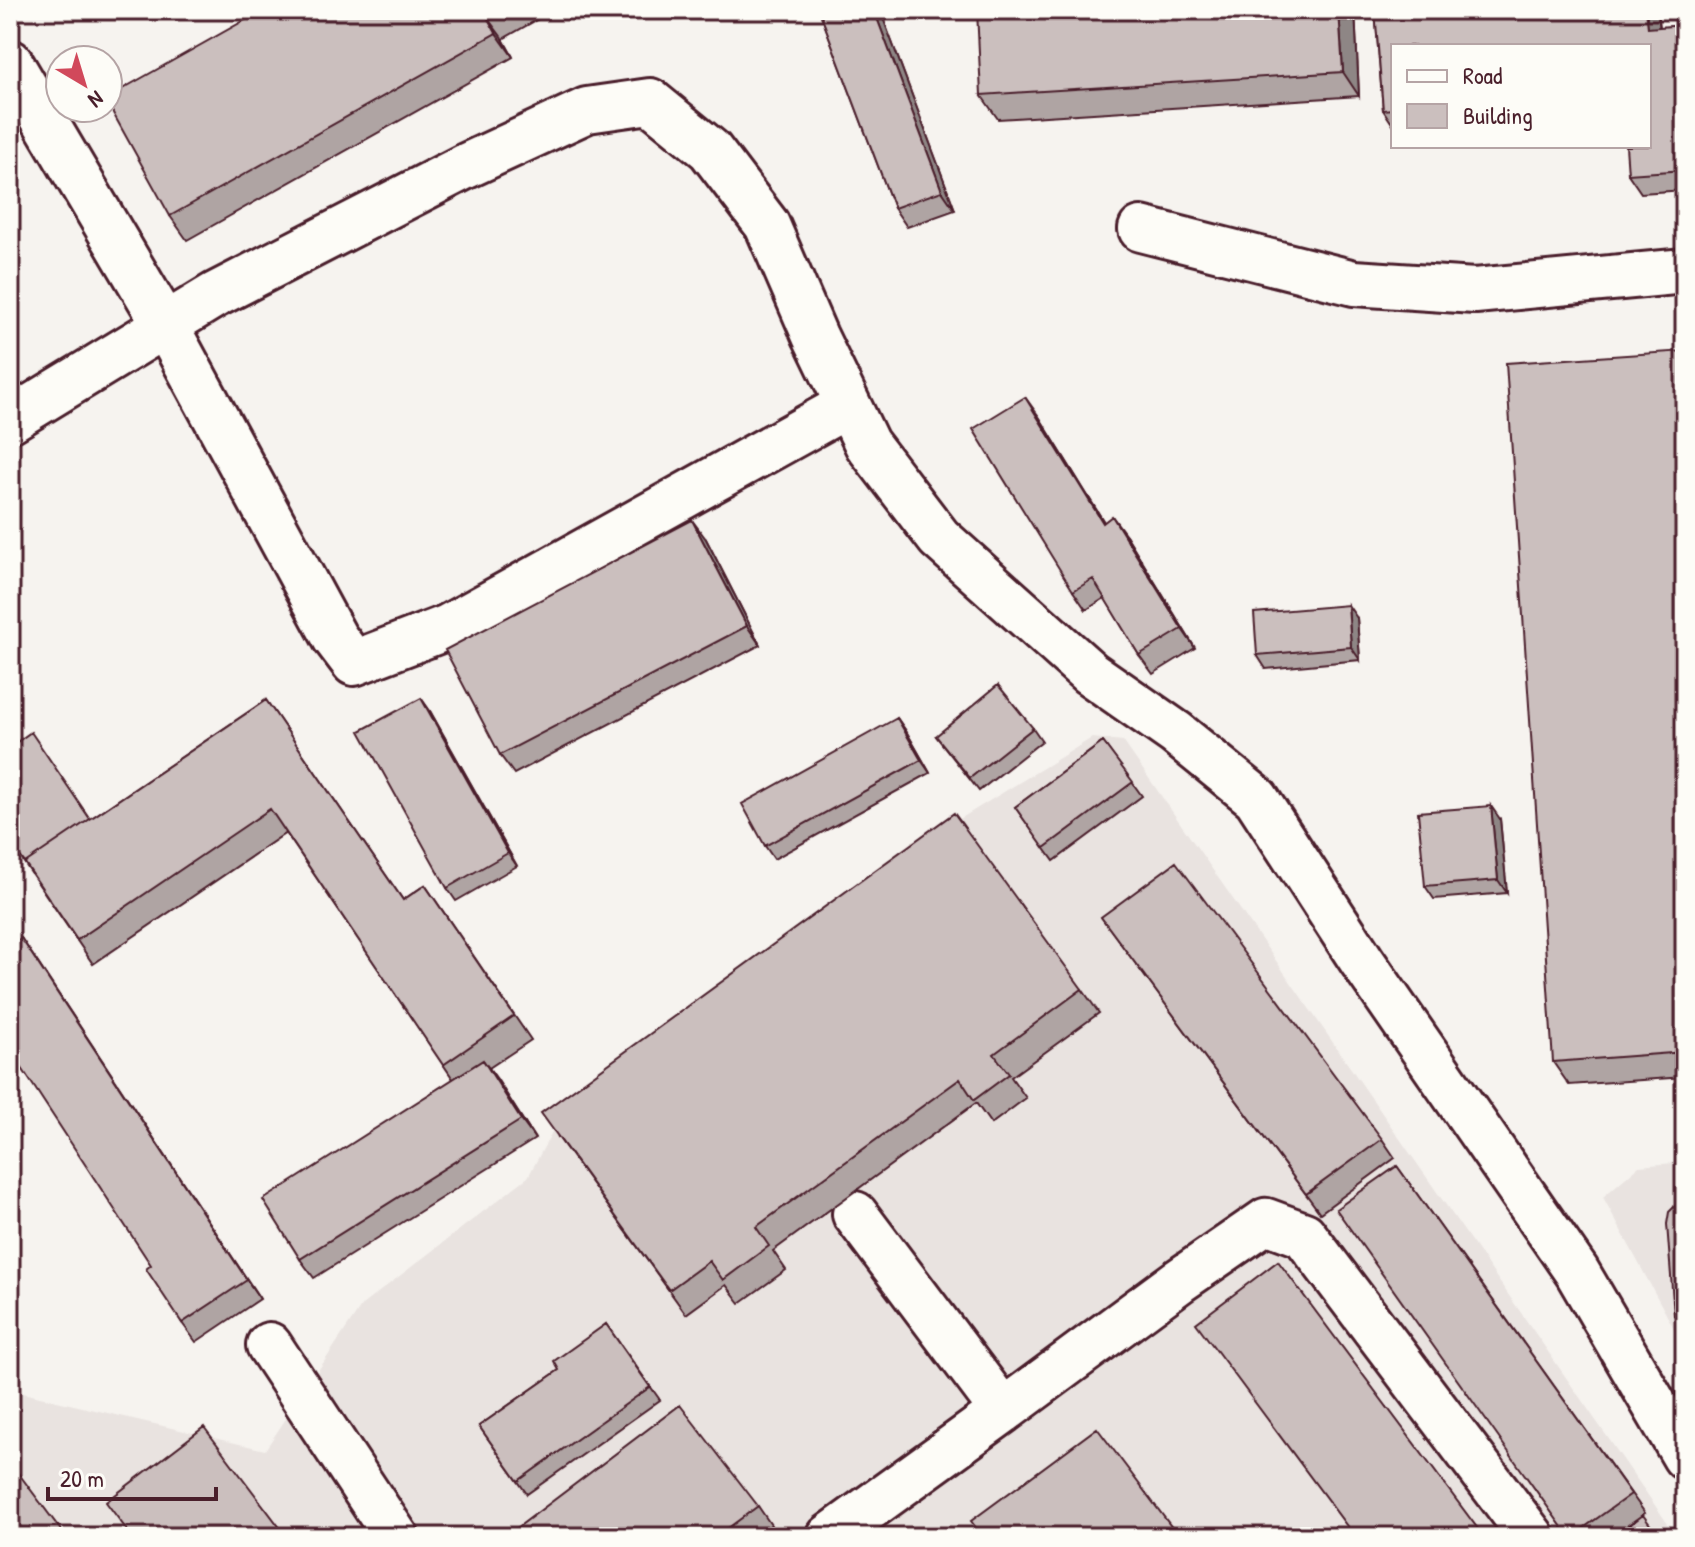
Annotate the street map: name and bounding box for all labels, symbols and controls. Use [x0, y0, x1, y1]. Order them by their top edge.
north arrow [44, 44, 124, 124]
legend [1391, 44, 1651, 148]
text: Road [1463, 59, 1502, 91]
text: N [82, 84, 110, 115]
text: Building [1463, 99, 1533, 131]
scale bar [48, 1451, 216, 1501]
text: 20 m [60, 1462, 104, 1494]

